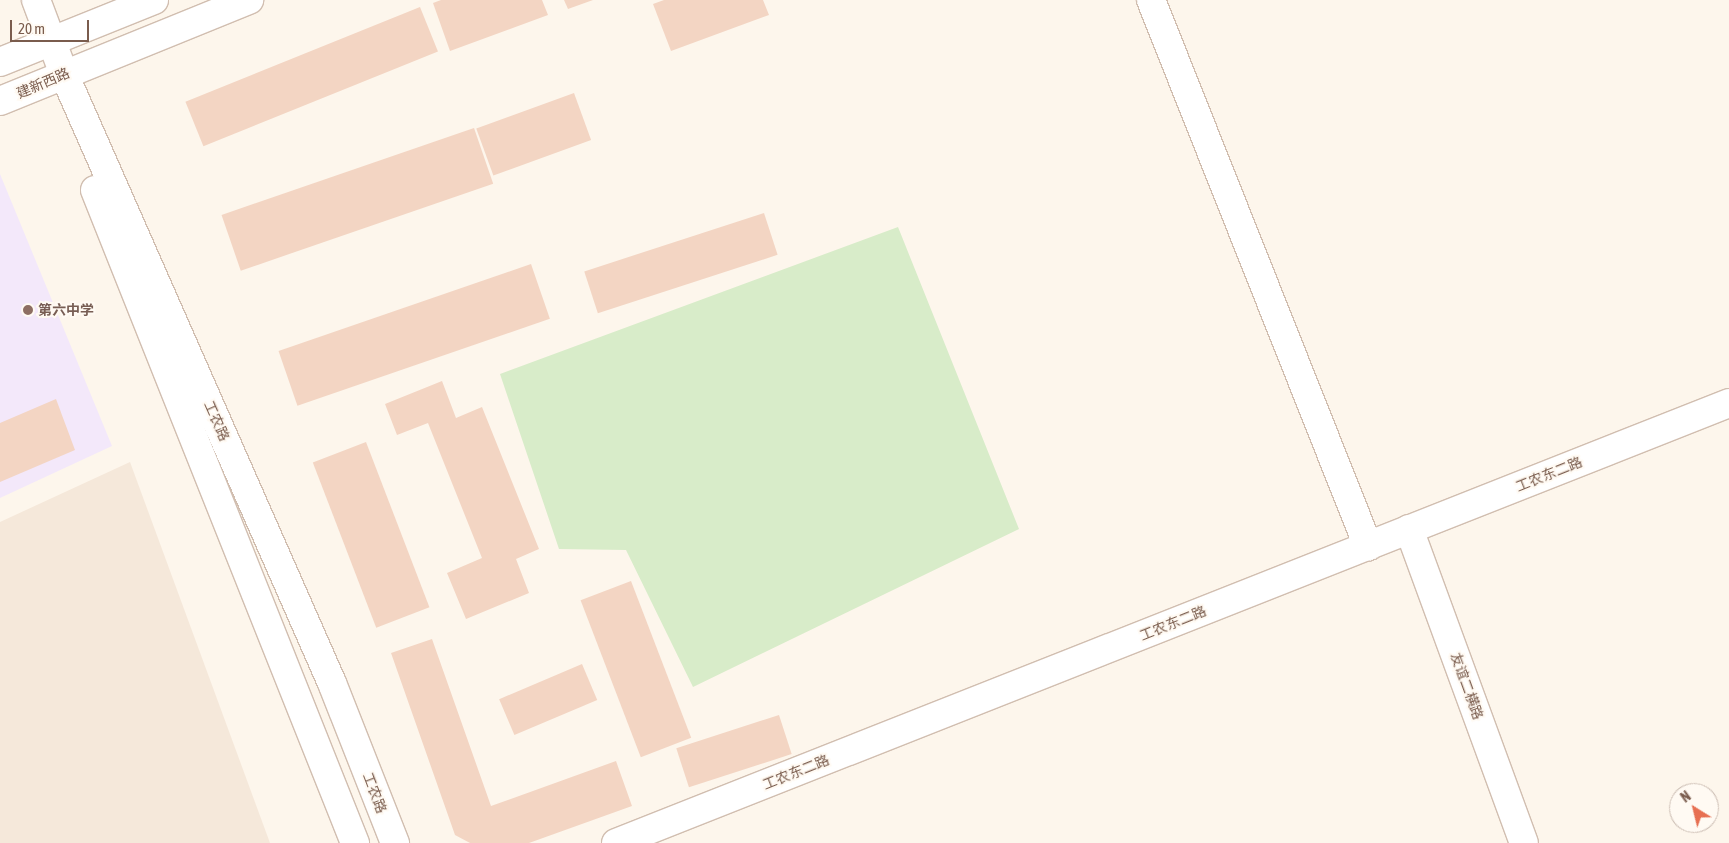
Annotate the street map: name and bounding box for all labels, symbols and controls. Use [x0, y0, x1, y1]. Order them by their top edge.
scale bar [12, 10, 91, 42]
text: 20 m [18, 20, 45, 37]
street label: 建新西路 [14, 64, 72, 102]
place label: 第六中学 [38, 302, 94, 318]
marker: 第六中学 [22, 304, 34, 316]
street label: 工农路 [201, 398, 233, 444]
street label: 工农东二路 [1513, 453, 1585, 495]
street label: 工农东二路 [1137, 602, 1209, 644]
street label: 友谊二横路 [1447, 650, 1487, 722]
street label: 工农东二路 [760, 751, 832, 793]
street label: 工农路 [360, 770, 390, 816]
north arrow [1669, 783, 1719, 833]
text: N [1678, 788, 1694, 806]

